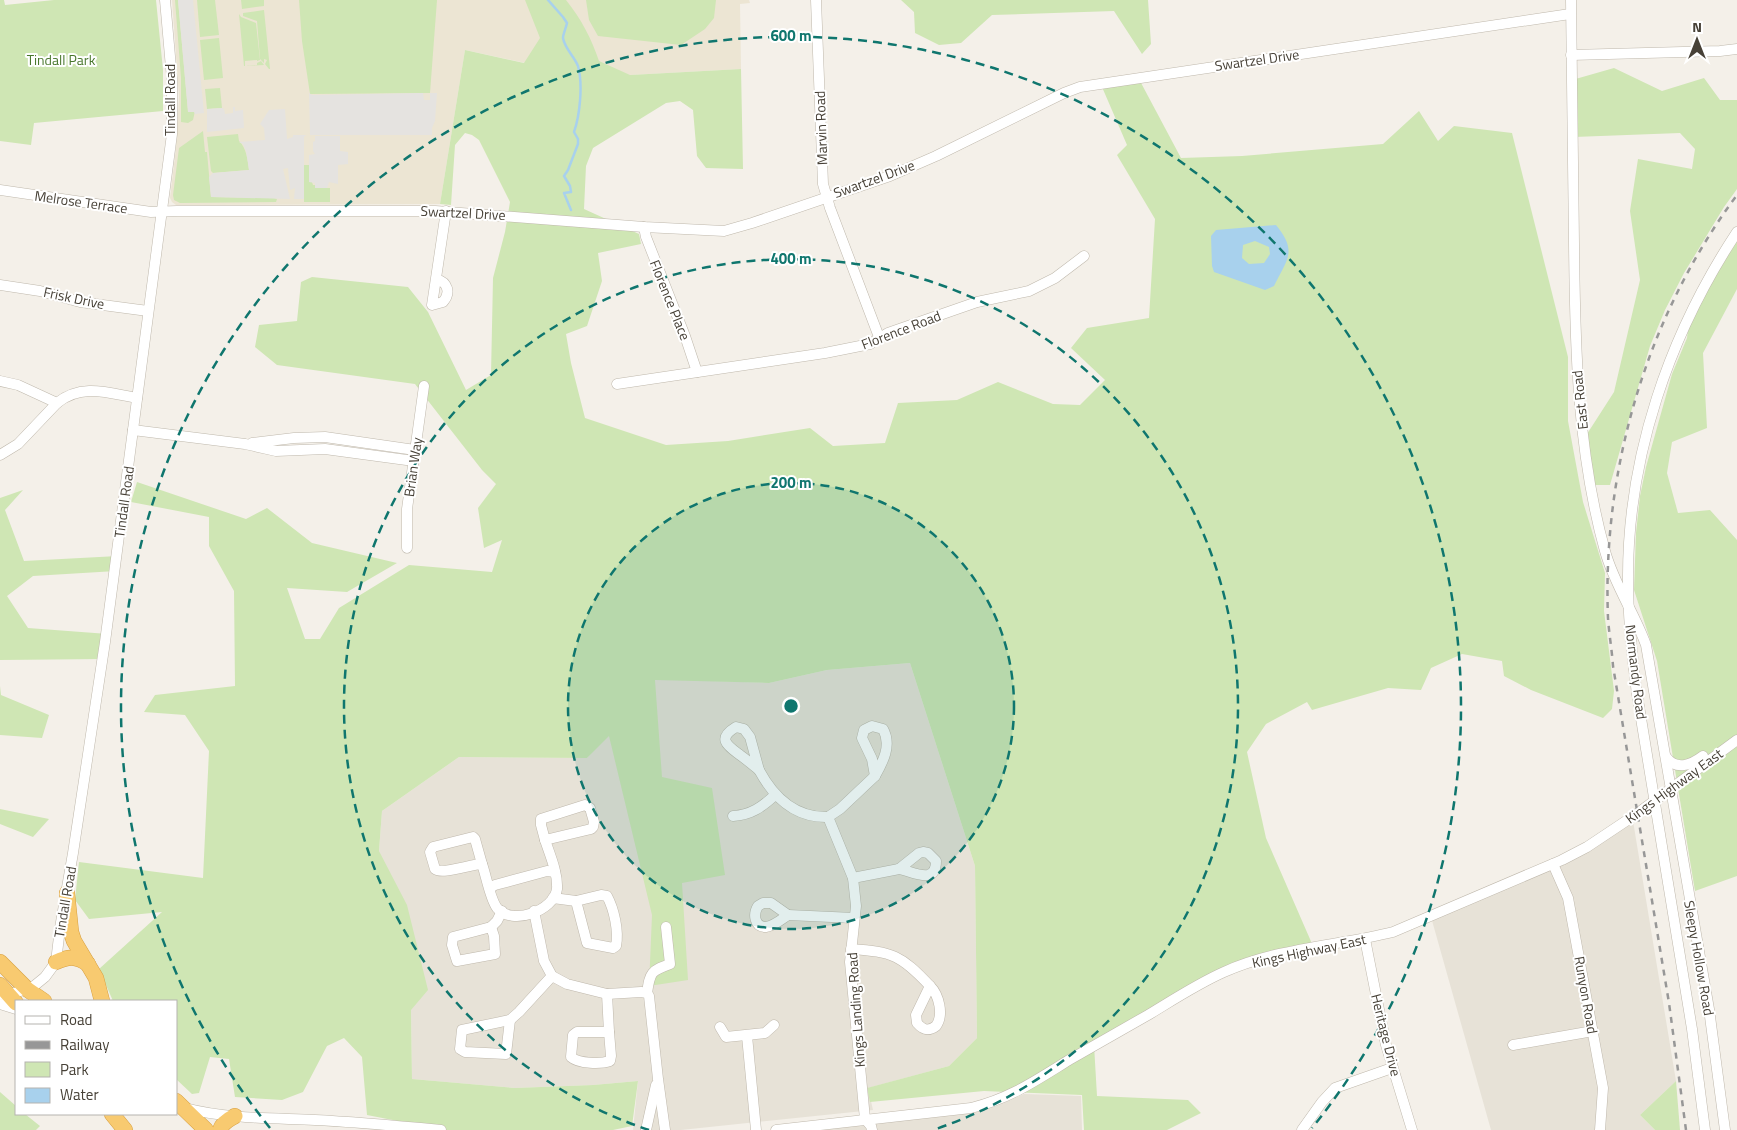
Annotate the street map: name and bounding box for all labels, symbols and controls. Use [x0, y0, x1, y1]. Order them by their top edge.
north arrow [1672, 15, 1722, 65]
text: N [1692, 16, 1702, 37]
text: 600 m [770, 24, 812, 47]
street label: Swartzel Drive [1213, 43, 1301, 76]
park label: Tindall Park [27, 49, 96, 70]
street label: Tindall Road [159, 64, 180, 136]
street label: Marvin Road [809, 91, 832, 166]
street label: Swartzel Drive [830, 154, 917, 203]
street label: Melrose Terrace [33, 185, 129, 218]
street label: Swartzel Drive [420, 200, 506, 225]
text: 400 m [770, 247, 812, 270]
street label: Florence Place [645, 256, 696, 343]
street label: Frisk Drive [42, 281, 107, 314]
street label: Florence Road [858, 305, 944, 354]
street label: East Road [1566, 369, 1593, 431]
street label: Brian Way [398, 436, 427, 498]
street label: Tindall Road [108, 465, 139, 539]
text: 200 m [770, 471, 812, 494]
street label: Normandy Road [1620, 623, 1653, 721]
centre of rings [782, 697, 800, 715]
street label: Kings Highway East [1621, 743, 1727, 828]
street label: Tindall Road [48, 865, 81, 939]
street label: Sleepy Hollow Road [1679, 899, 1720, 1017]
street label: Kings Highway East [1250, 928, 1368, 973]
street label: Kings Landing Road [841, 952, 870, 1068]
street label: Runyon Road [1569, 954, 1604, 1035]
street label: Heritage Drive [1366, 991, 1407, 1078]
legend [15, 1000, 178, 1115]
text: Road [60, 1008, 92, 1031]
text: Railway [60, 1033, 110, 1056]
text: Park [60, 1058, 89, 1081]
text: Water [60, 1083, 99, 1106]

